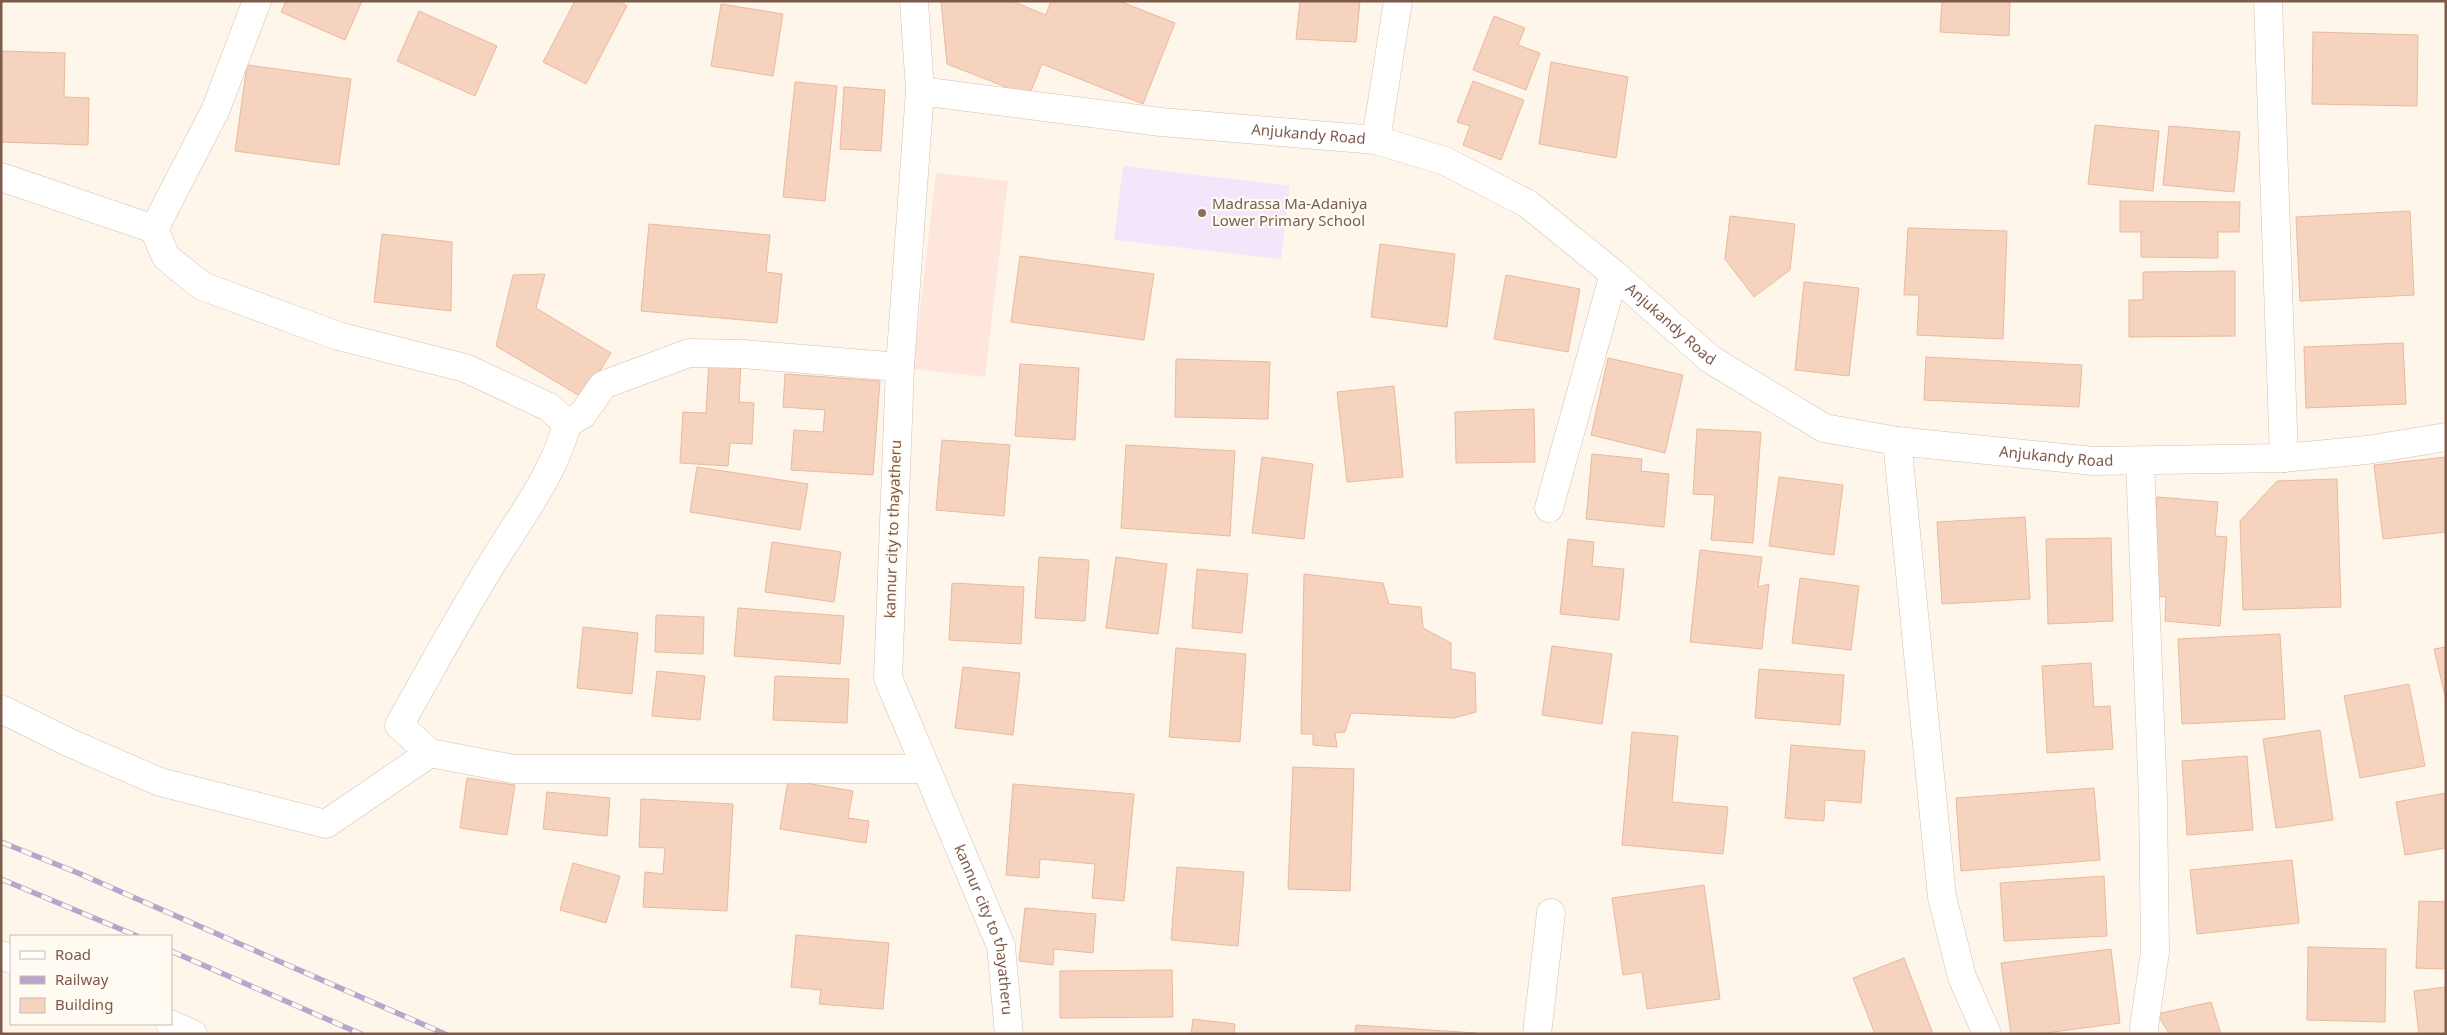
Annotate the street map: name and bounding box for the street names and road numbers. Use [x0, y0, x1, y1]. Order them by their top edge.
street label: Anjukandy Road [1251, 119, 1367, 148]
street label: Anjukandy Road [1622, 278, 1720, 369]
street label: kannur city to thayatheru [879, 439, 905, 619]
street label: Anjukandy Road [1998, 440, 2114, 470]
street label: kannur city to thayatheru [950, 841, 1018, 1016]

